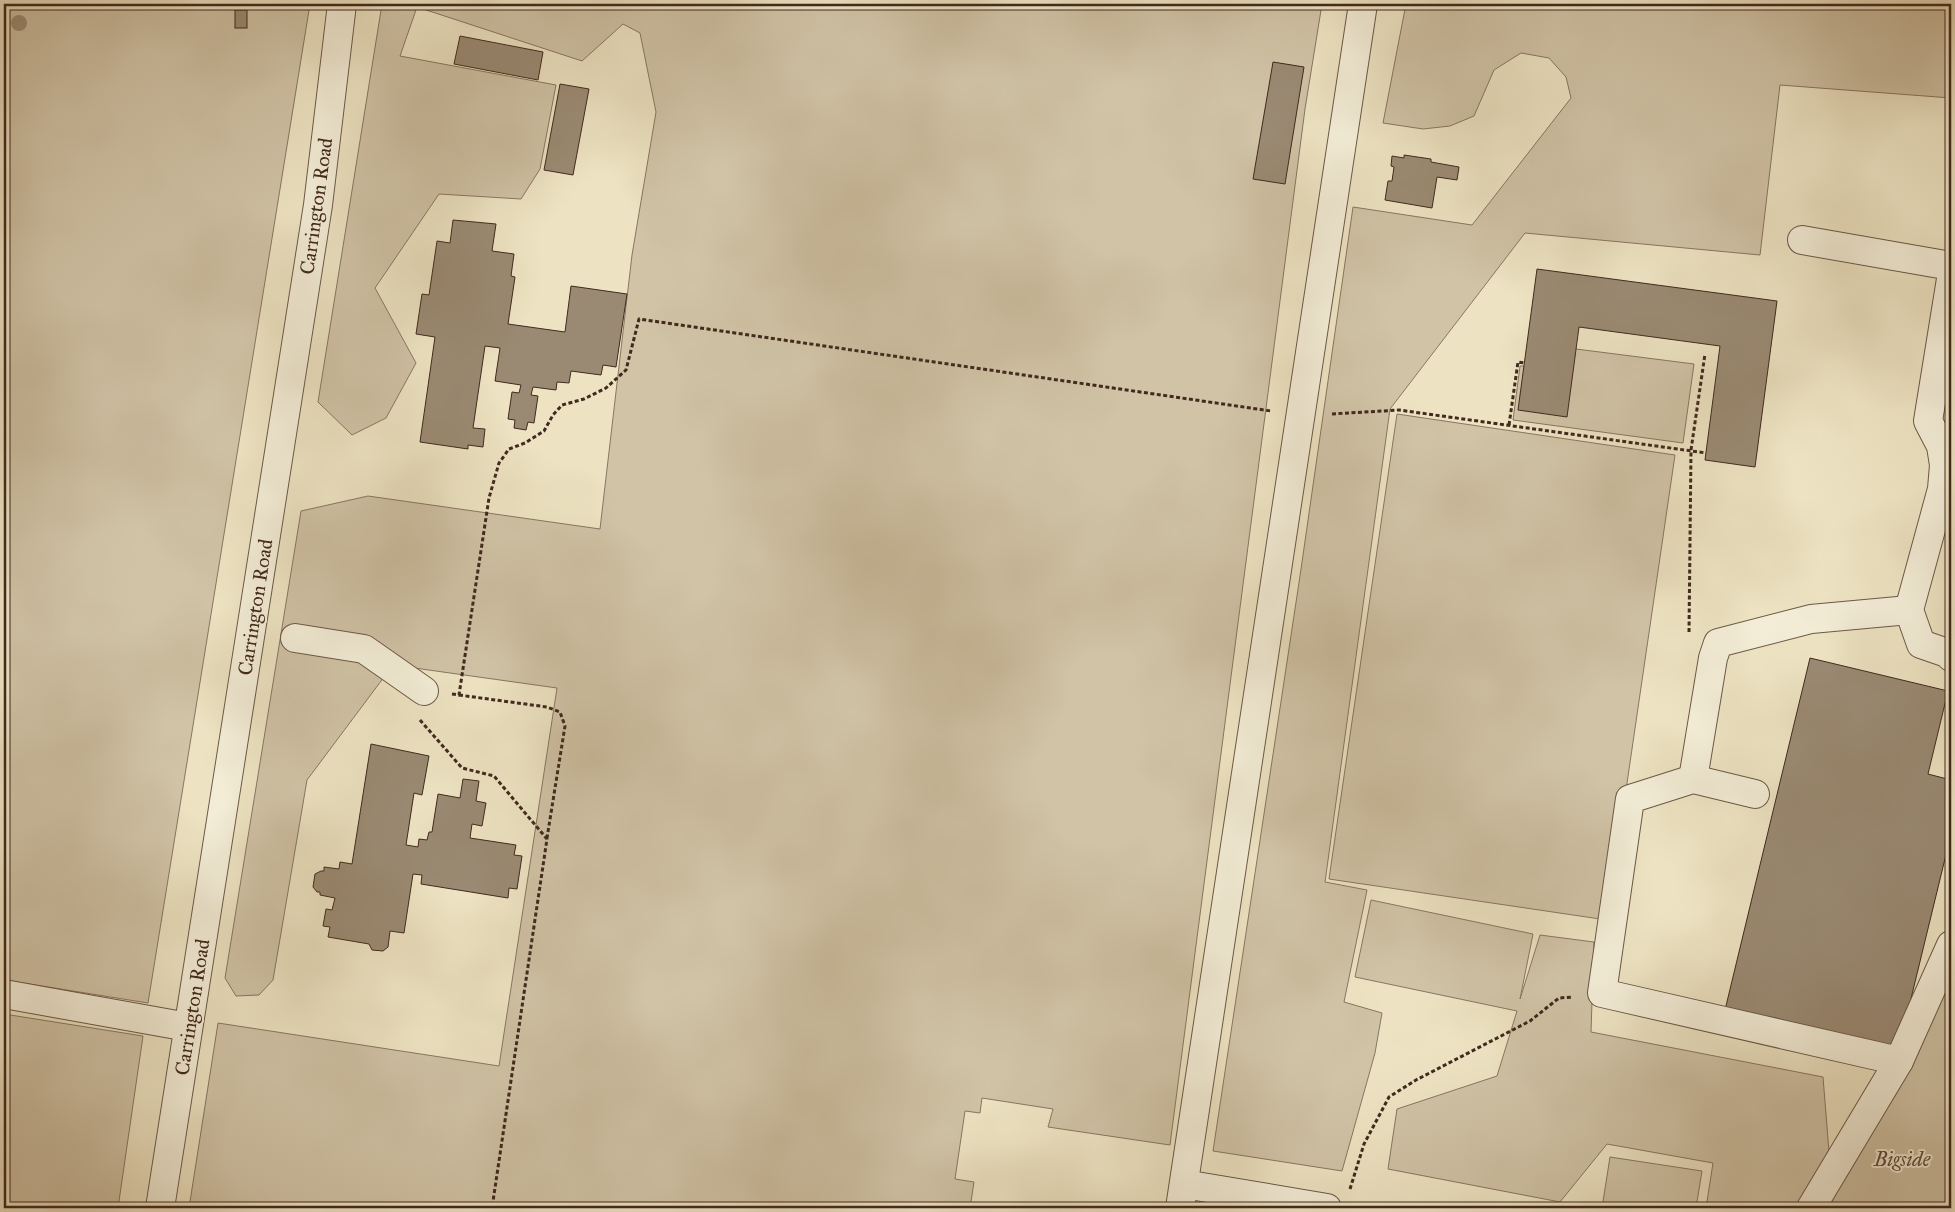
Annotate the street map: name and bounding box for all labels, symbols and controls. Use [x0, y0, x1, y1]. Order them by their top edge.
street label: Carrington Road [295, 136, 338, 276]
street label: Carrington Road [232, 537, 279, 677]
street label: Carrington Road [169, 937, 216, 1077]
park label: Bigside [1873, 1147, 1931, 1171]

